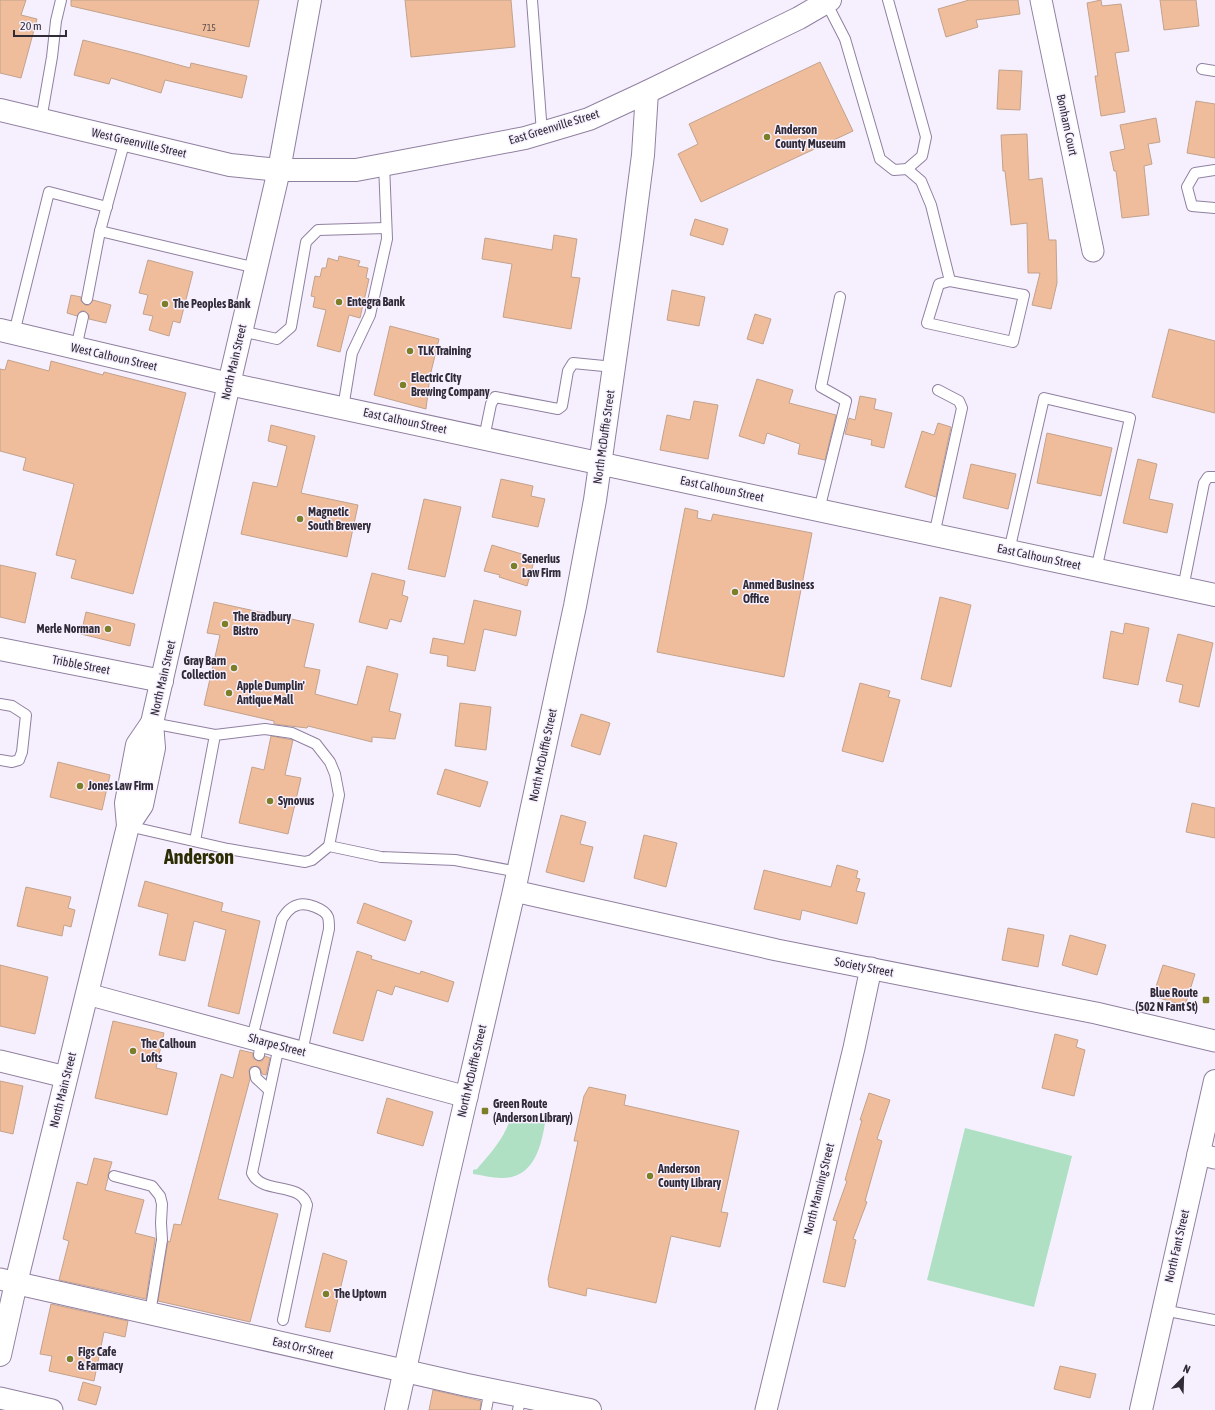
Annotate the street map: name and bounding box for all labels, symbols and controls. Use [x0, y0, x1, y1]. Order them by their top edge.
scale bar [14, 12, 66, 38]
text: 20 m [20, 19, 42, 33]
house number: 715 [202, 22, 216, 33]
street label: Bonham Court [1054, 93, 1080, 158]
street label: East Greenville Street [507, 106, 601, 147]
place label: Anderson County Museum [774, 123, 846, 151]
street label: West Greenville Street [90, 125, 188, 161]
marker: Anderson County Museum [762, 132, 772, 142]
place label: Entegra Bank [347, 295, 405, 309]
place label: The Peoples Bank [173, 297, 251, 311]
marker: Entegra Bank [334, 297, 344, 307]
marker: The Peoples Bank [160, 299, 170, 309]
street label: North Main Street [218, 322, 250, 401]
street label: West Calhoun Street [69, 340, 159, 374]
place label: TLK Training [418, 344, 472, 358]
marker: TLK Training [405, 346, 415, 356]
place label: Electric City Brewing Company [411, 371, 490, 399]
marker: Electric City Brewing Company [398, 380, 408, 390]
street label: North McDuffie Street [590, 389, 618, 485]
street label: East Calhoun Street [362, 405, 449, 437]
street label: East Calhoun Street [679, 473, 766, 505]
place label: Magnetic South Brewery [308, 505, 371, 533]
marker: Magnetic South Brewery [295, 514, 305, 524]
street label: East Calhoun Street [996, 541, 1083, 573]
place label: Senerius Law Firm [522, 552, 561, 580]
marker: Senerius Law Firm [509, 561, 519, 571]
place label: Anmed Business Office [742, 578, 815, 606]
marker: Anmed Business Office [730, 587, 740, 597]
place label: The Bradbury Bistro [233, 610, 291, 638]
marker: The Bradbury Bistro [220, 619, 230, 629]
place label: Merle Norman [37, 622, 100, 636]
marker: Merle Norman [103, 624, 113, 634]
street label: North Main Street [147, 638, 179, 717]
street label: Tribble Street [51, 653, 112, 678]
place label: Gray Barn Collection [181, 654, 226, 682]
marker: Gray Barn Collection [229, 663, 239, 673]
place label: Apple Dumplin' Antique Mall [236, 679, 305, 707]
marker: Apple Dumplin' Antique Mall [224, 688, 234, 698]
street label: North McDuffie Street [526, 707, 560, 803]
place label: Jones Law Firm [87, 779, 154, 793]
marker: Jones Law Firm [75, 781, 85, 791]
place label: Synovus [278, 794, 315, 808]
marker: Synovus [265, 796, 275, 806]
district label: Anderson [163, 845, 234, 868]
street label: Society Street [833, 954, 895, 980]
place label: Blue Route (502 N Fant St) [1135, 986, 1199, 1014]
marker: Blue Route (502 N Fant St) [1201, 995, 1211, 1005]
street label: North McDuffie Street [455, 1023, 490, 1119]
street label: Sharpe Street [247, 1031, 308, 1060]
place label: The Calhoun Lofts [141, 1037, 196, 1065]
marker: The Calhoun Lofts [128, 1046, 138, 1056]
street label: North Main Street [47, 1050, 79, 1129]
place label: Green Route (Anderson Library) [493, 1097, 573, 1125]
marker: Green Route (Anderson Library) [480, 1106, 490, 1116]
street label: North Manning Street [801, 1141, 837, 1236]
place label: Anderson County Library [657, 1162, 721, 1190]
marker: Anderson County Library [645, 1171, 655, 1181]
street label: North Fant Street [1162, 1208, 1192, 1284]
place label: The Uptown [334, 1287, 387, 1301]
marker: The Uptown [321, 1289, 331, 1299]
street label: East Orr Street [271, 1334, 335, 1362]
place label: Figs Cafe & Farmacy [78, 1345, 123, 1373]
marker: Figs Cafe & Farmacy [65, 1354, 75, 1364]
north arrow [1163, 1358, 1203, 1398]
text: N [1182, 1362, 1192, 1376]

